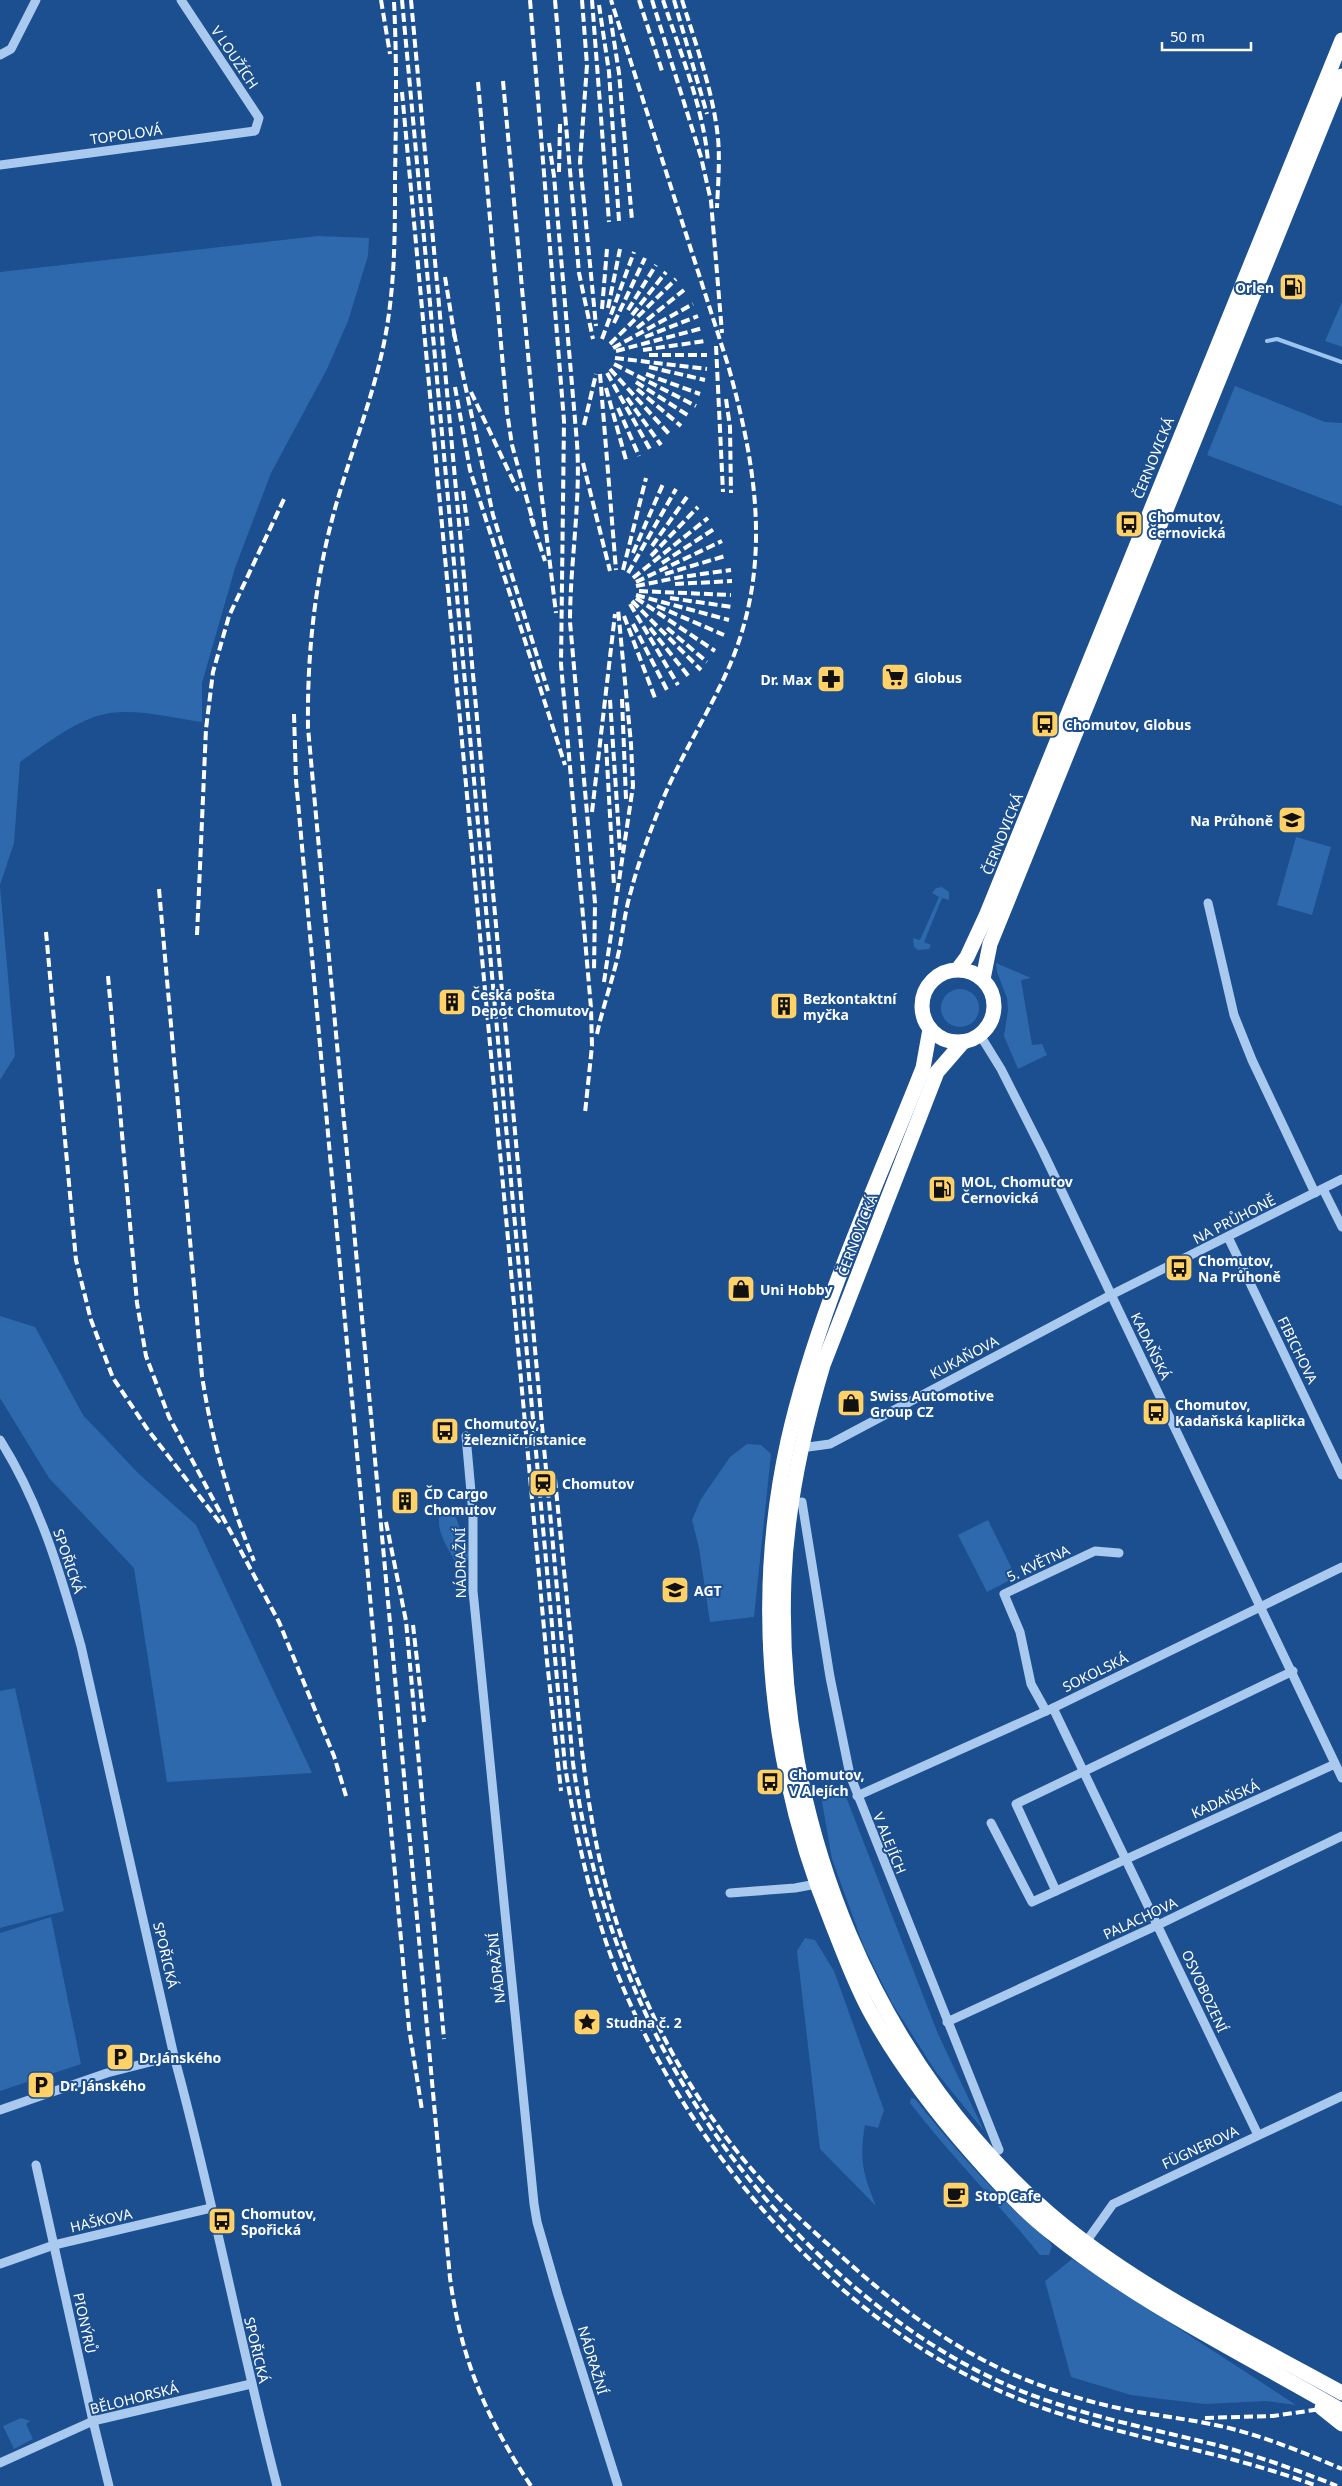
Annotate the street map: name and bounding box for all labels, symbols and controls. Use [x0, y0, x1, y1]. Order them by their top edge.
scale bar [1162, 20, 1251, 52]
street label: V LOUŽÍCH [207, 22, 263, 92]
text: 50 m [1170, 26, 1205, 46]
street label: TOPOLOVÁ [89, 120, 163, 148]
fuel station icon: Orlen [1278, 272, 1308, 302]
place label: Orlen [1235, 278, 1274, 297]
street label: ČERNOVICKÁ [1128, 414, 1178, 502]
place label: Chomutov, Černovická [1148, 507, 1226, 542]
bus stop icon: Chomutov, Černovická [1114, 509, 1144, 539]
supermarket icon: Globus [880, 662, 910, 692]
pharmacy icon: Dr. Max [816, 664, 846, 694]
place label: Globus [914, 668, 962, 687]
place label: Dr. Max [760, 670, 813, 689]
bus stop icon: Chomutov, Globus [1030, 709, 1060, 739]
place label: Chomutov, Globus [1064, 715, 1191, 734]
street label: ČERNOVICKÁ [977, 790, 1027, 878]
school or university icon: Na Průhoně [1277, 805, 1307, 835]
place label: Na Průhoně [1190, 811, 1273, 830]
place label: Česká pošta Depot Chomutov [471, 985, 589, 1020]
building icon: Česká pošta Depot Chomutov [437, 987, 467, 1017]
place label: Bezkontaktní myčka [803, 989, 897, 1024]
building icon: Bezkontaktní myčka [769, 991, 799, 1021]
place label: MOL, Chomutov Černovická [961, 1172, 1073, 1207]
fuel station icon: MOL, Chomutov Černovická [927, 1174, 957, 1204]
street label: NA PRŮHONĚ [1189, 1190, 1279, 1248]
street label: ČERNOVICKÁ [833, 1191, 881, 1279]
place label: Chomutov, Na Průhoně [1198, 1251, 1281, 1286]
bus stop icon: Chomutov, Na Průhoně [1164, 1253, 1194, 1283]
shop icon: Uni Hobby [726, 1274, 756, 1304]
place label: Uni Hobby [760, 1280, 832, 1299]
street label: KADAŇSKÁ [1127, 1309, 1175, 1383]
street label: FIBICHOVA [1274, 1313, 1322, 1387]
street label: KUKAŇOVA [927, 1331, 1001, 1383]
place label: Swiss Automotive Group CZ [870, 1386, 994, 1421]
shop icon: Swiss Automotive Group CZ [836, 1388, 866, 1418]
place label: Chomutov, Kadaňská kaplička [1175, 1395, 1305, 1430]
bus stop icon: Chomutov, Kadaňská kaplička [1141, 1397, 1171, 1427]
place label: Chomutov, železniční stanice [464, 1414, 586, 1449]
bus stop icon: Chomutov, železniční stanice [430, 1416, 460, 1446]
station icon: Chomutov [528, 1468, 558, 1498]
place label: Chomutov [562, 1474, 634, 1493]
place label: ČD Cargo Chomutov [424, 1484, 496, 1519]
building icon: ČD Cargo Chomutov [390, 1486, 420, 1516]
street label: SPOŘICKÁ [49, 1526, 89, 1596]
street label: NÁDRAŽNÍ [450, 1527, 470, 1599]
street label: 5. KVĚTNA [1003, 1540, 1073, 1586]
school or university icon: AGT [660, 1575, 690, 1605]
place label: AGT [694, 1581, 722, 1600]
street label: SOKOLSKÁ [1059, 1648, 1131, 1696]
place label: Chomutov, V Alejích [789, 1765, 865, 1800]
bus stop icon: Chomutov, V Alejích [755, 1767, 785, 1797]
street label: KADAŇSKÁ [1188, 1776, 1262, 1822]
street label: V ALEJÍCH [869, 1809, 911, 1877]
street label: PALACHOVA [1100, 1893, 1180, 1943]
street label: SPOŘICKÁ [149, 1920, 183, 1990]
street label: NÁDRAŽNÍ [483, 1932, 509, 2004]
street label: OSVOBOZENÍ [1178, 1947, 1232, 2036]
place icon: Studna č. 2 [572, 2007, 602, 2037]
place label: Studna č. 2 [606, 2013, 682, 2032]
parking icon: Dr.Jánského [105, 2042, 135, 2072]
place label: Dr.Jánského [139, 2048, 221, 2067]
parking icon: Dr. Jánského [26, 2070, 56, 2100]
place label: Dr. Jánského [60, 2076, 146, 2095]
street label: FÜGNEROVA [1159, 2121, 1241, 2173]
cafe icon: Stop Cafe [941, 2180, 971, 2210]
place label: Stop Cafe [975, 2186, 1041, 2205]
street label: HAŠKOVA [68, 2204, 134, 2236]
place label: Chomutov, Spořická [241, 2204, 317, 2239]
bus stop icon: Chomutov, Spořická [207, 2206, 237, 2236]
street label: PIONÝRŮ [69, 2291, 101, 2355]
street label: SPOŘICKÁ [240, 2315, 274, 2385]
street label: NÁDRAŽNÍ [574, 2323, 613, 2397]
street label: BĚLOHORSKÁ [88, 2378, 180, 2418]

